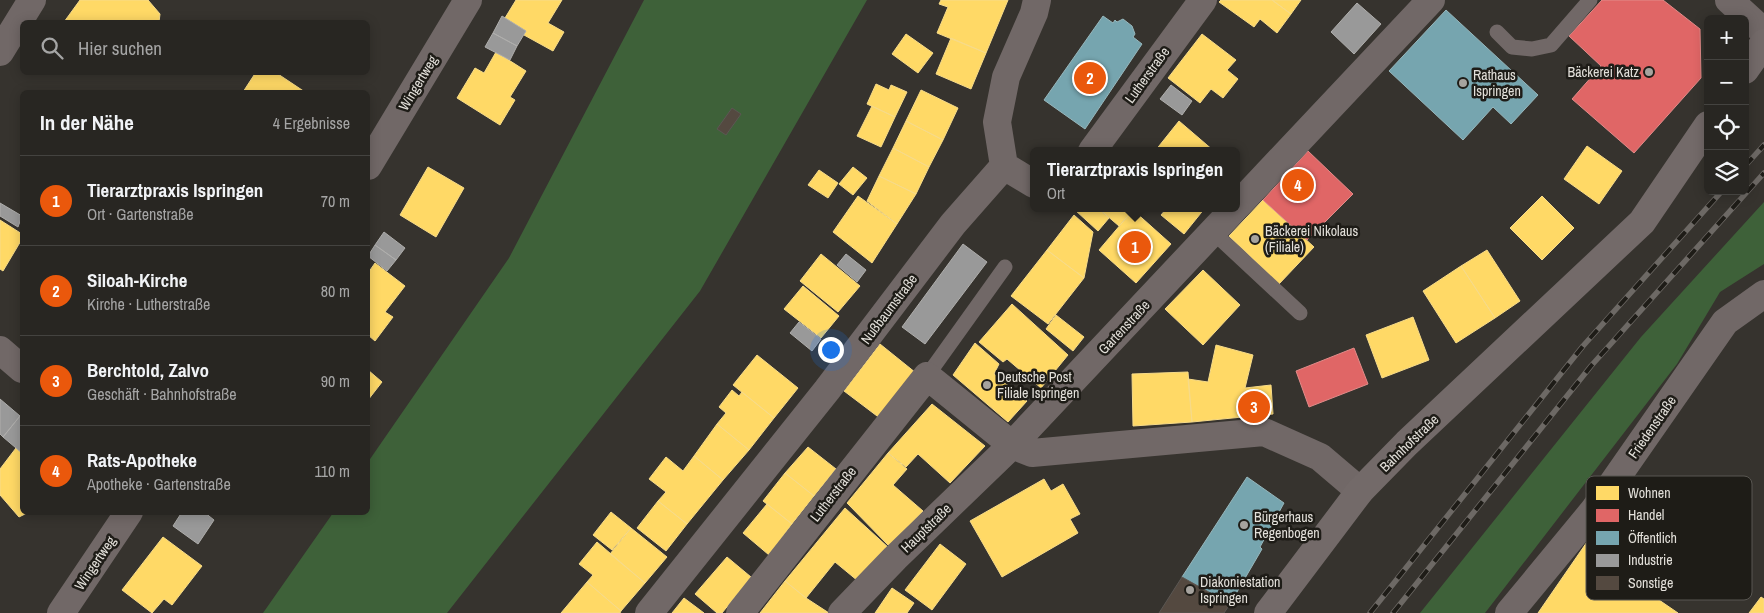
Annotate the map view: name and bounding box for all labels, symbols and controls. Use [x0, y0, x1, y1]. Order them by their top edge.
map controls [1704, 15, 1749, 195]
button: + [1704, 15, 1749, 60]
search box [20, 20, 370, 75]
icon: search [38, 34, 66, 62]
text: Hier suchen [78, 35, 162, 61]
street label: Lutherstraße [1121, 43, 1173, 107]
street label: Wingertweg [395, 52, 442, 114]
pin: 2 [1074, 59, 1106, 97]
button: − [1704, 60, 1749, 105]
place label: Bäckerei Katz [1568, 63, 1639, 81]
place label: Rathaus Ispringen [1473, 66, 1521, 100]
marker: Bäckerei Katz [1643, 66, 1655, 78]
marker: Rathaus Ispringen [1457, 77, 1469, 89]
button: locate [1704, 105, 1749, 150]
text: In der Nähe [40, 108, 134, 137]
text: 4 Ergebnisse [273, 112, 350, 134]
popup [1030, 147, 1240, 212]
button: layers [1704, 150, 1749, 195]
text: Tierarztpraxis Ispringen [1047, 156, 1223, 182]
pin: 4 [1282, 166, 1314, 204]
text: Tierarztpraxis Ispringen [87, 177, 263, 203]
text: Ort [1047, 182, 1065, 204]
text: 1 [52, 190, 60, 212]
text: 70 m [321, 190, 350, 212]
text: Ort · Gartenstraße [87, 203, 193, 225]
place label: Bäckerei Nikolaus (Filiale) [1265, 222, 1358, 256]
pin: 1 [1119, 228, 1151, 266]
marker: Bäckerei Nikolaus (Filiale) [1249, 233, 1261, 245]
text: Siloah-Kirche [87, 267, 187, 293]
street label: Nußbaumstraße [857, 270, 921, 348]
text: 2 [52, 280, 60, 302]
text: 80 m [321, 280, 350, 302]
text: Kirche · Lutherstraße [87, 293, 210, 315]
street label: Gartenstraße [1094, 296, 1154, 358]
your location [818, 337, 844, 363]
text: Berchtold, Zalvo [87, 357, 209, 383]
place label: Deutsche Post Filiale Ispringen [997, 368, 1079, 402]
text: 3 [52, 370, 60, 392]
text: 90 m [321, 370, 350, 392]
marker: Deutsche Post Filiale Ispringen [981, 379, 993, 391]
text: Geschäft · Bahnhofstraße [87, 383, 237, 405]
pin: 3 [1238, 388, 1270, 426]
street label: Friedenstraße [1624, 392, 1680, 462]
street label: Bahnhofstraße [1376, 410, 1442, 476]
text: Rats-Apotheke [87, 447, 197, 473]
text: 4 [52, 460, 60, 482]
text: 110 m [314, 460, 350, 482]
street label: Lutherstraße [806, 463, 860, 525]
text: Apotheke · Gartenstraße [87, 473, 231, 495]
legend [1586, 476, 1752, 600]
text: Wohnen [1628, 484, 1671, 502]
street label: Hauptstraße [897, 500, 955, 556]
text: Handel [1628, 506, 1664, 524]
place label: Bürgerhaus Regenbogen [1254, 508, 1320, 542]
marker: Bürgerhaus Regenbogen [1238, 519, 1250, 531]
text: Öffentlich [1628, 529, 1677, 547]
street label: Wingertweg [70, 532, 120, 593]
text: Industrie [1628, 551, 1673, 569]
place label: Diakoniestation Ispringen [1200, 573, 1280, 607]
text: Sonstige [1628, 574, 1673, 592]
marker: Diakoniestation Ispringen [1184, 584, 1196, 596]

